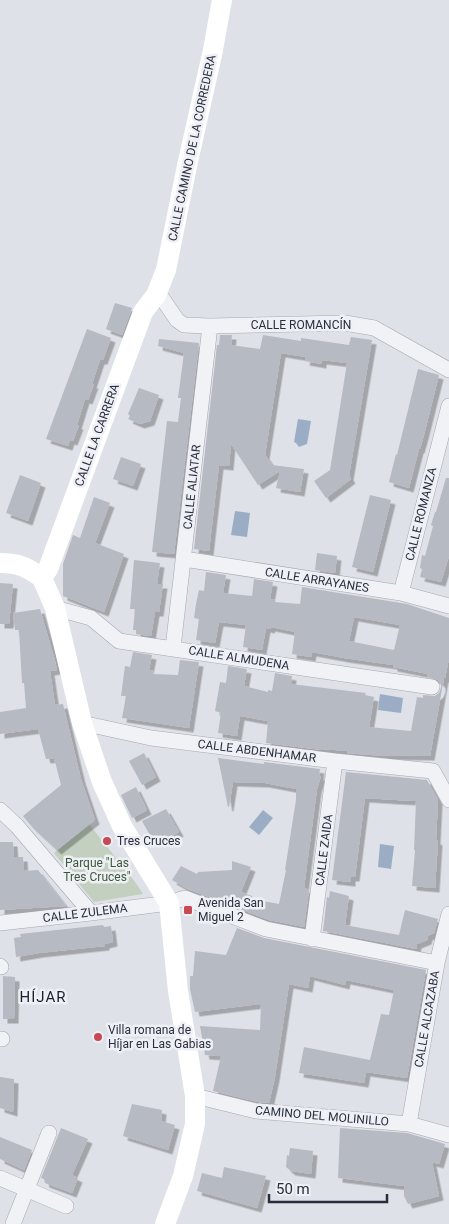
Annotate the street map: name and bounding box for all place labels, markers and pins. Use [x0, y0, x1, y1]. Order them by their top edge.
place label: Tres Cruces [117, 834, 181, 848]
marker: Tres Cruces [101, 835, 113, 847]
place label: Avenida San Miguel 2 [198, 896, 264, 924]
marker: Avenida San Miguel 2 [182, 904, 194, 916]
place label: Villa romana de Híjar en Las Gabias [108, 1023, 211, 1051]
marker: Villa romana de Híjar en Las Gabias [92, 1031, 104, 1043]

